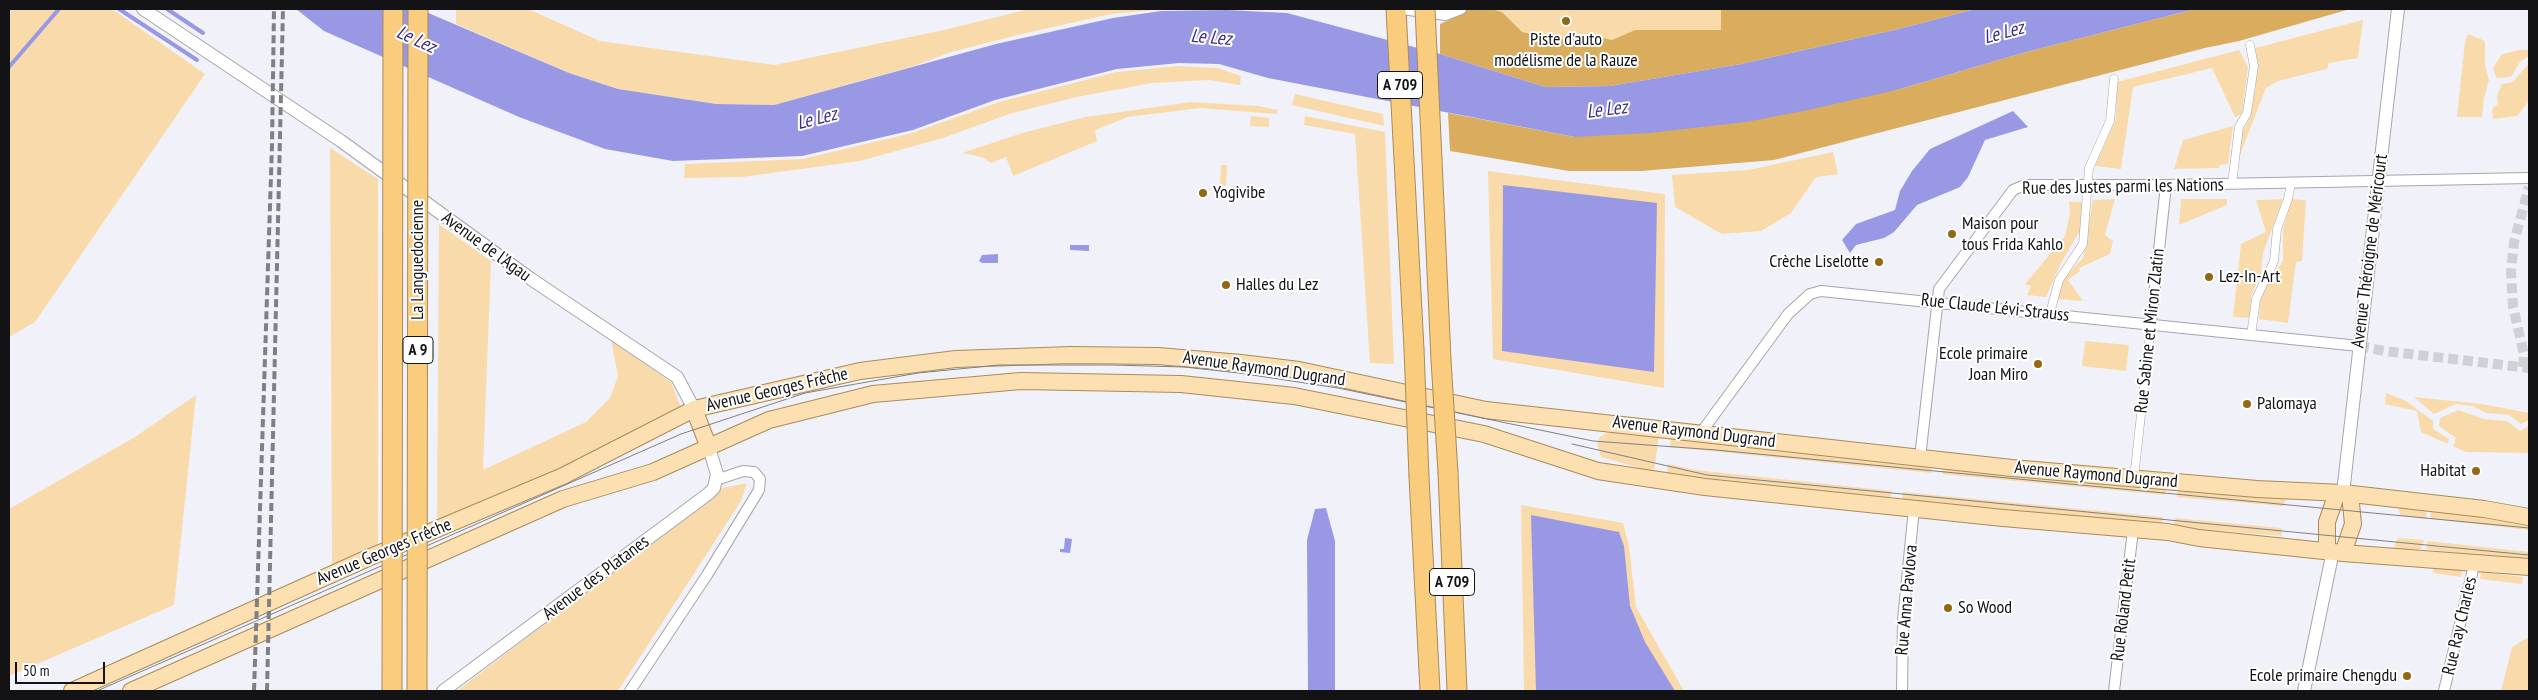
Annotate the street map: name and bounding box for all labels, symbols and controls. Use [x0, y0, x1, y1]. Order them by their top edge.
marker: Piste d'auto modélisme de la Rauze [1560, 15, 1572, 27]
water label: Le Lez [1981, 17, 2027, 49]
water label: Le Lez [393, 21, 439, 59]
water label: Le Lez [1190, 25, 1232, 51]
place label: Piste d'auto modélisme de la Rauze [1494, 29, 1638, 72]
road number: A 709 [1378, 72, 1422, 98]
water label: Le Lez [1586, 96, 1628, 124]
water label: Le Lez [795, 103, 839, 135]
street label: Avenue Théroigne de Méricourt [2347, 153, 2393, 349]
street label: Rue des Justes parmi les Nations [2022, 174, 2224, 200]
place label: Yogivibe [1213, 182, 1265, 204]
marker: Yogivibe [1197, 187, 1209, 199]
street label: La Languedocienne [407, 200, 429, 320]
street label: Avenue de l'Agau [437, 207, 535, 287]
place label: Maison pour tous Frida Kahlo [1962, 213, 2063, 255]
marker: Maison pour tous Frida Kahlo [1946, 228, 1958, 240]
street label: Rue Sabine et Miron Zlatin [2131, 248, 2169, 414]
place label: Crèche Liselotte [1769, 251, 1869, 273]
marker: Crèche Liselotte [1873, 256, 1885, 268]
place label: Lez-In-Art [2219, 266, 2280, 288]
marker: Lez-In-Art [2203, 271, 2215, 283]
place label: Halles du Lez [1236, 274, 1318, 296]
marker: Halles du Lez [1220, 279, 1232, 291]
street label: Rue Claude Lévi-Strauss [1920, 289, 2070, 327]
road number: A 9 [403, 336, 433, 364]
place label: Ecole primaire Joan Miro [1939, 343, 2028, 386]
street label: Avenue Raymond Dugrand [1181, 347, 1347, 391]
marker: Ecole primaire Joan Miro [2032, 358, 2044, 370]
street label: Avenue Georges Frêche [704, 363, 850, 417]
place label: Palomaya [2257, 393, 2317, 415]
marker: Palomaya [2241, 398, 2253, 410]
street label: Avenue Raymond Dugrand [1611, 411, 1777, 453]
street label: Avenue Raymond Dugrand [2013, 457, 2179, 493]
place label: Habitat [2420, 460, 2466, 482]
marker: Habitat [2470, 465, 2482, 477]
street label: Avenue Georges Frêche [313, 514, 455, 590]
street label: Avenue des Platanes [539, 531, 653, 625]
street label: Rue Anna Pavlova [1891, 544, 1923, 656]
street label: Rue Roland Petit [2107, 557, 2141, 663]
road number: A 709 [1430, 568, 1474, 596]
street label: Rue Ray Charles [2438, 575, 2482, 677]
place label: So Wood [1958, 597, 2012, 619]
marker: So Wood [1942, 602, 1954, 614]
scale bar [18, 652, 108, 684]
text: 50 m [23, 661, 49, 680]
place label: Ecole primaire Chengdu [2249, 665, 2397, 687]
marker: Ecole primaire Chengdu [2401, 670, 2413, 682]

